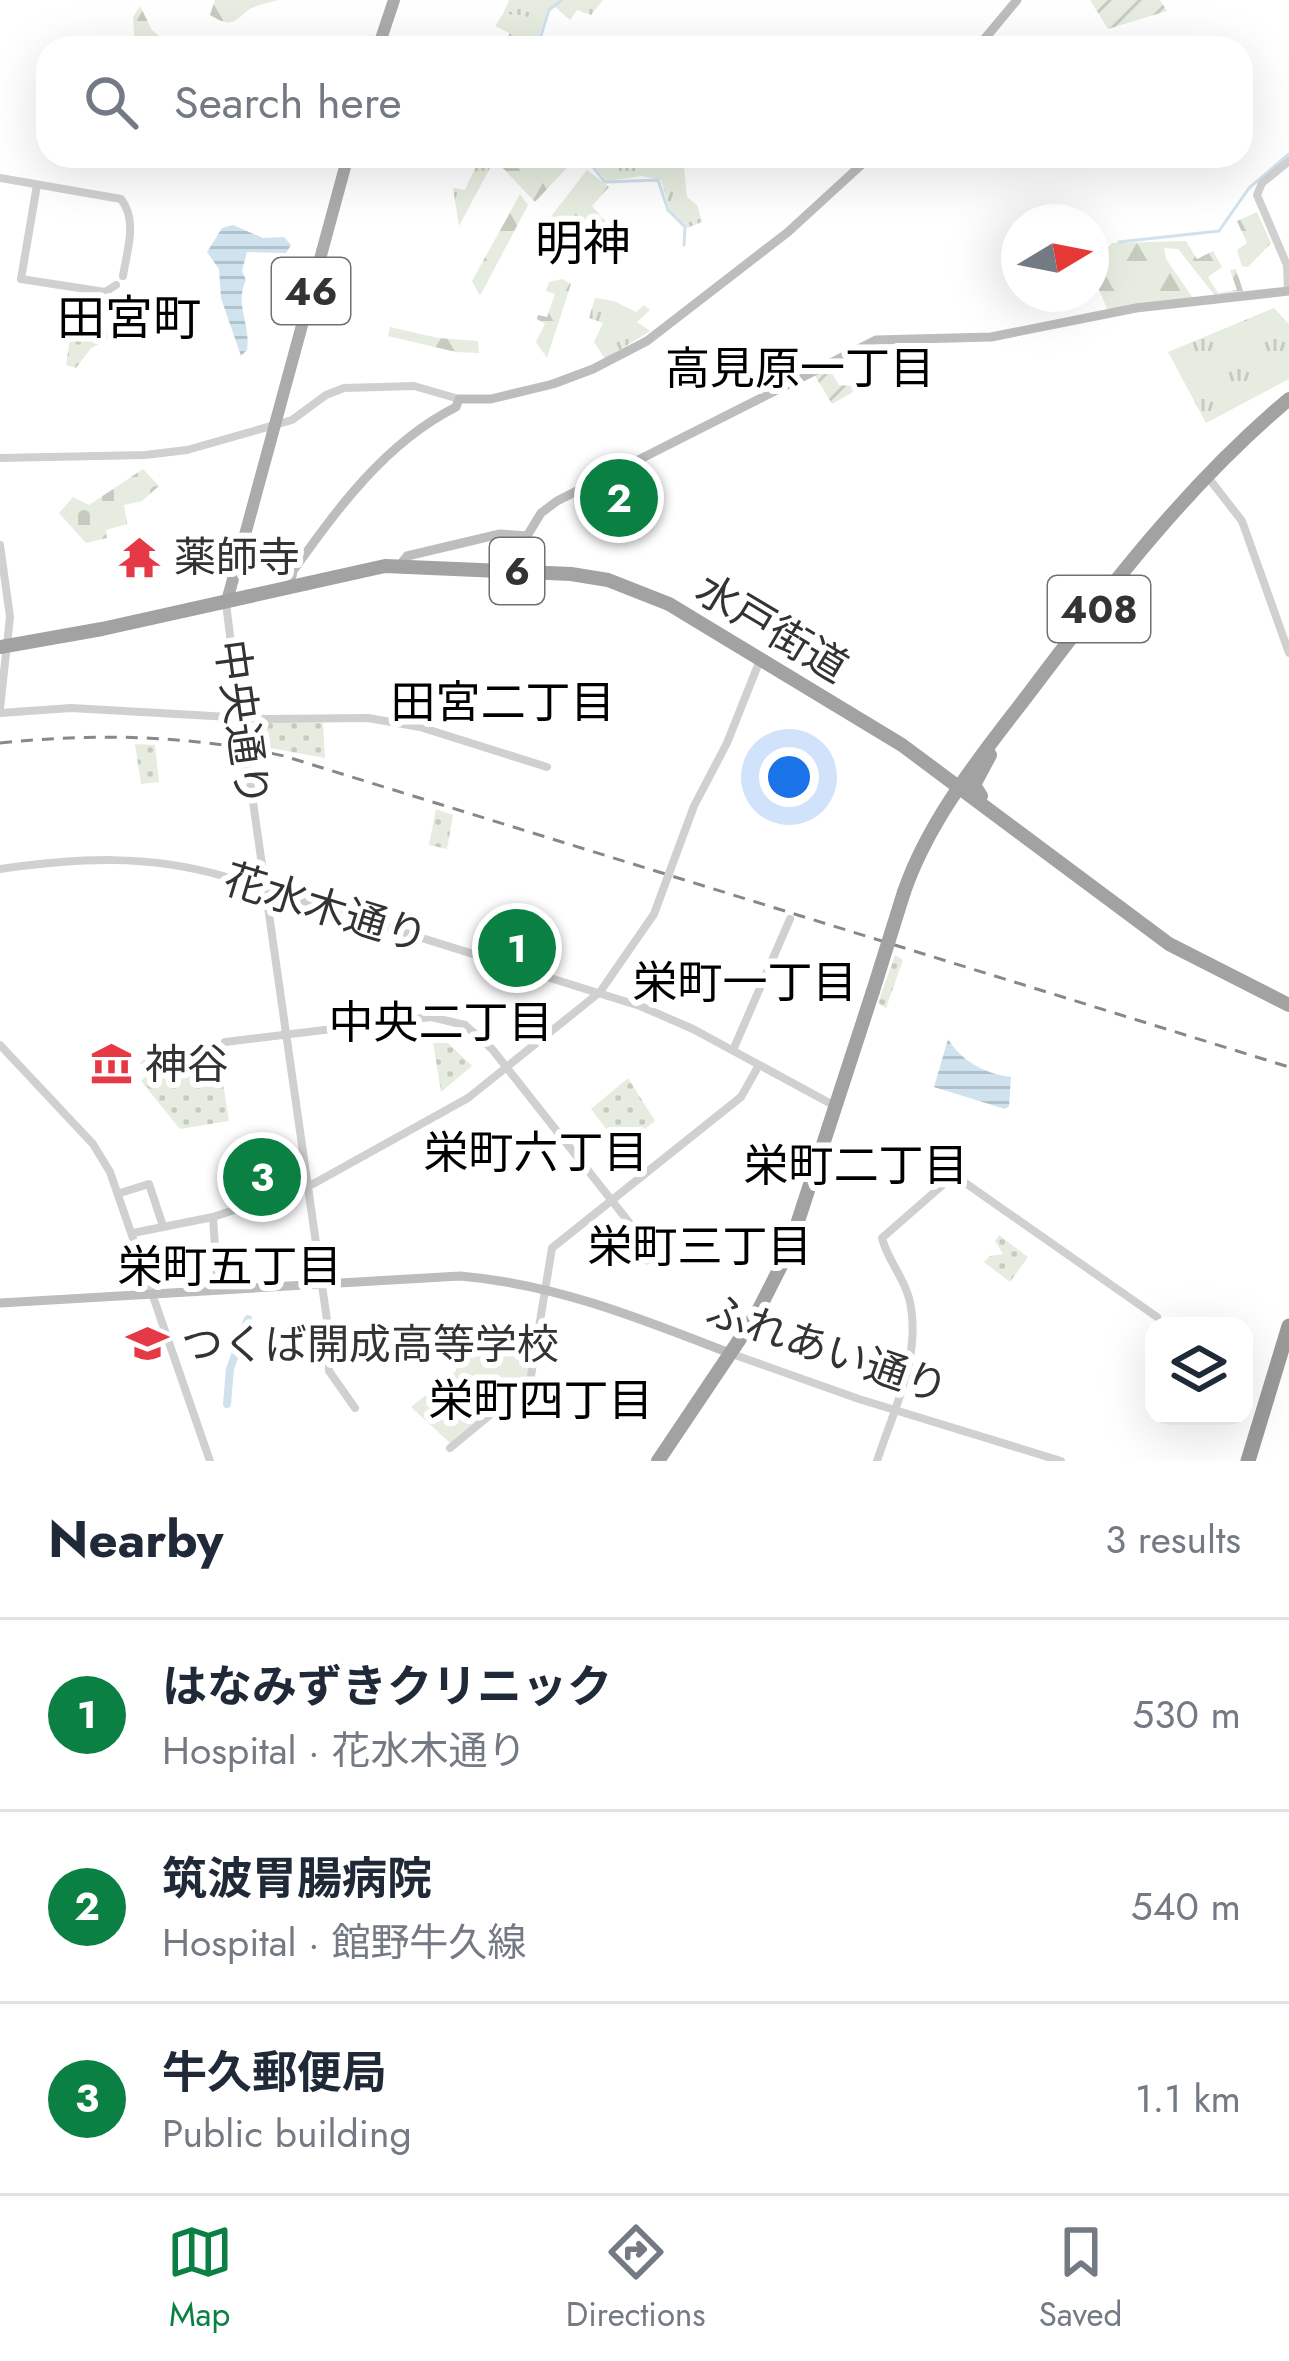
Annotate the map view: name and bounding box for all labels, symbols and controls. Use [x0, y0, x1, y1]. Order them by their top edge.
search box [36, 36, 1253, 168]
icon: search [78, 69, 144, 135]
text: Search here [174, 70, 402, 135]
north arrow [1001, 204, 1109, 312]
district label: 明神 [535, 209, 631, 278]
road number: 46 [272, 258, 350, 324]
district label: 田宮町 [57, 284, 201, 353]
district label: 高見原一丁目 [665, 336, 935, 401]
pin: 2 [580, 453, 658, 543]
place label: 薬師寺 [174, 527, 300, 588]
temple icon: 薬師寺 [117, 534, 163, 580]
road number: 6 [490, 538, 544, 604]
street label: 水戸街道 [684, 559, 860, 697]
road number: 408 [1048, 576, 1150, 642]
street label: 中央通り [200, 636, 284, 810]
district label: 田宮二丁目 [390, 670, 616, 735]
your location [759, 747, 819, 807]
street label: 花水木通り [217, 848, 435, 968]
pin: 1 [478, 903, 556, 993]
district label: 栄町一丁目 [632, 950, 858, 1015]
district label: 中央二丁目 [328, 990, 554, 1055]
place label: 神谷 [145, 1034, 229, 1095]
museum icon: 神谷 [88, 1041, 134, 1087]
district label: 栄町六丁目 [423, 1120, 649, 1185]
pin: 3 [223, 1132, 301, 1222]
district label: 栄町二丁目 [743, 1133, 969, 1198]
district label: 栄町三丁目 [587, 1214, 813, 1279]
district label: 栄町五丁目 [117, 1234, 343, 1299]
street label: ふれあい通り [698, 1279, 956, 1419]
place label: つくば開成高等学校 [181, 1314, 559, 1375]
map controls [1145, 1317, 1253, 1425]
button: layers [1145, 1317, 1253, 1425]
school or university icon: つくば開成高等学校 [124, 1321, 170, 1367]
district label: 栄町四丁目 [428, 1368, 654, 1433]
text: Nearby [48, 1502, 223, 1576]
text: 3 results [1105, 1511, 1241, 1568]
text: はなみずきクリニック [162, 1654, 612, 1719]
text: 1 [77, 1686, 97, 1743]
text: 530 m [1132, 1686, 1241, 1743]
text: Hospital · 花水木通り [162, 1722, 526, 1779]
text: 筑波胃腸病院 [162, 1846, 432, 1911]
text: 2 [74, 1878, 100, 1935]
text: 540 m [1131, 1878, 1241, 1935]
text: Hospital · 館野牛久線 [162, 1914, 526, 1971]
text: 牛久郵便局 [162, 2040, 387, 2105]
text: 3 [75, 2070, 99, 2127]
text: 1.1 km [1135, 2070, 1241, 2127]
text: Public building [162, 2105, 412, 2162]
tab: Map [167, 2219, 233, 2338]
tab: Directions [566, 2219, 706, 2338]
tab: Saved [1039, 2219, 1122, 2338]

